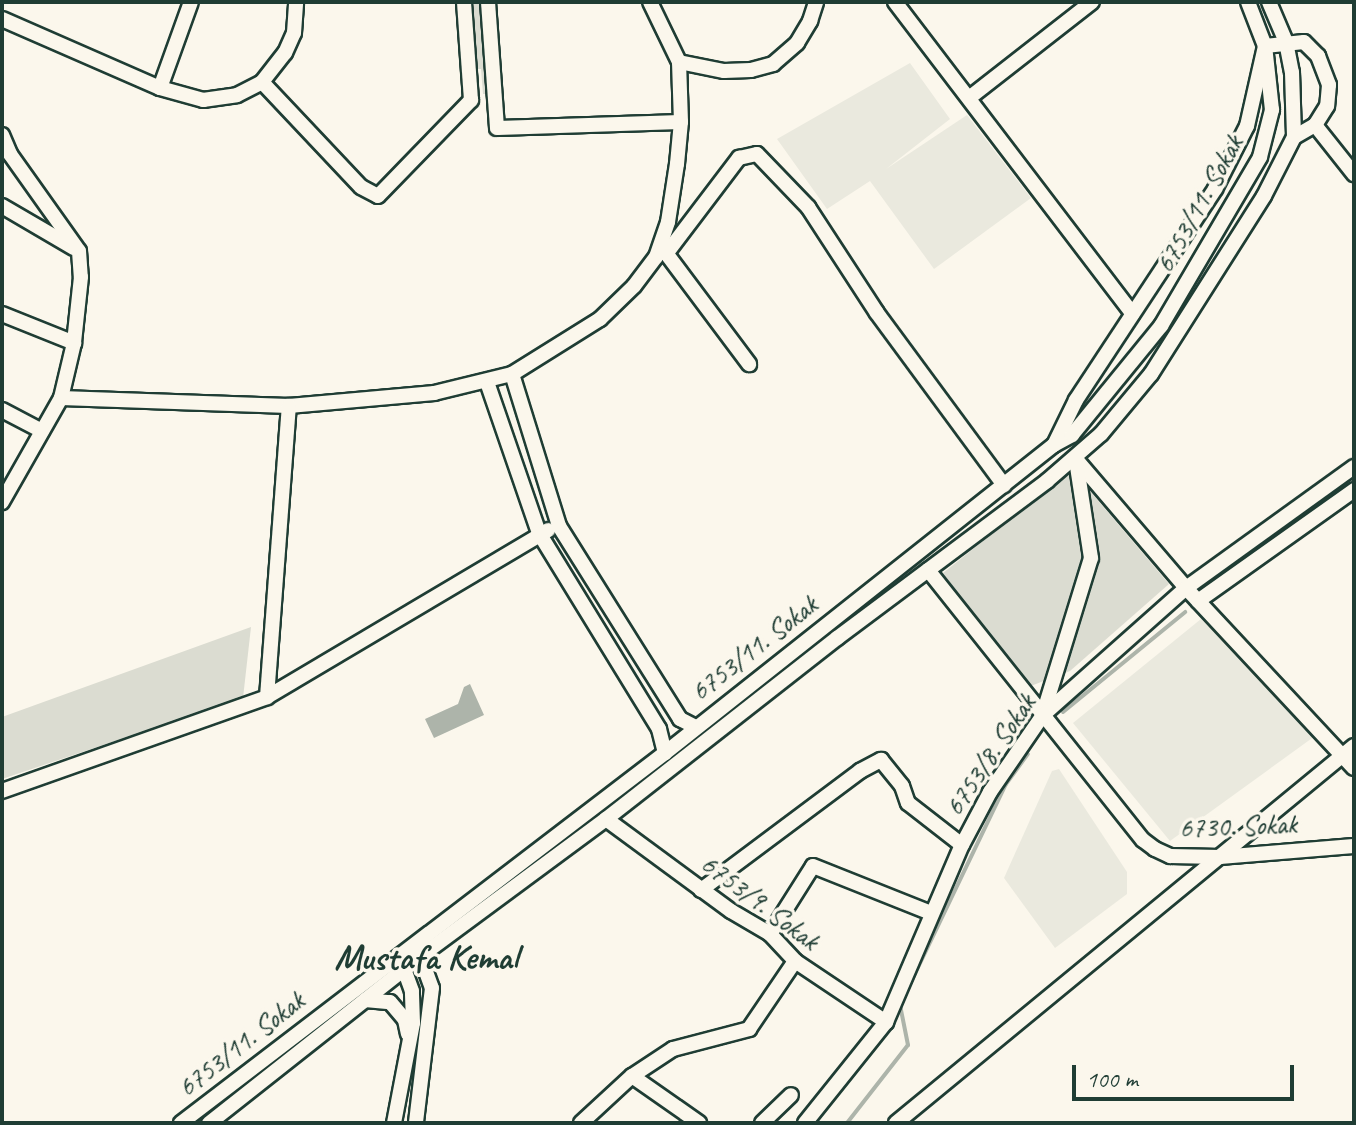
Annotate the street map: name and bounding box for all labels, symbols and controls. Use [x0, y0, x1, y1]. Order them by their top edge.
street label: 6753/11. Sokak [1147, 129, 1251, 279]
street label: 6753/11. Sokak [684, 588, 824, 708]
street label: 6753/8. Sokak [937, 688, 1043, 822]
street label: 6730. Sokak [1179, 807, 1297, 845]
street label: 6753/9. Sokak [694, 847, 826, 957]
district label: Mustafa Kemal [334, 936, 518, 980]
street label: 6753/11. Sokak [171, 984, 311, 1104]
scale bar [1076, 1049, 1298, 1099]
text: 100 m [1086, 1064, 1138, 1094]

